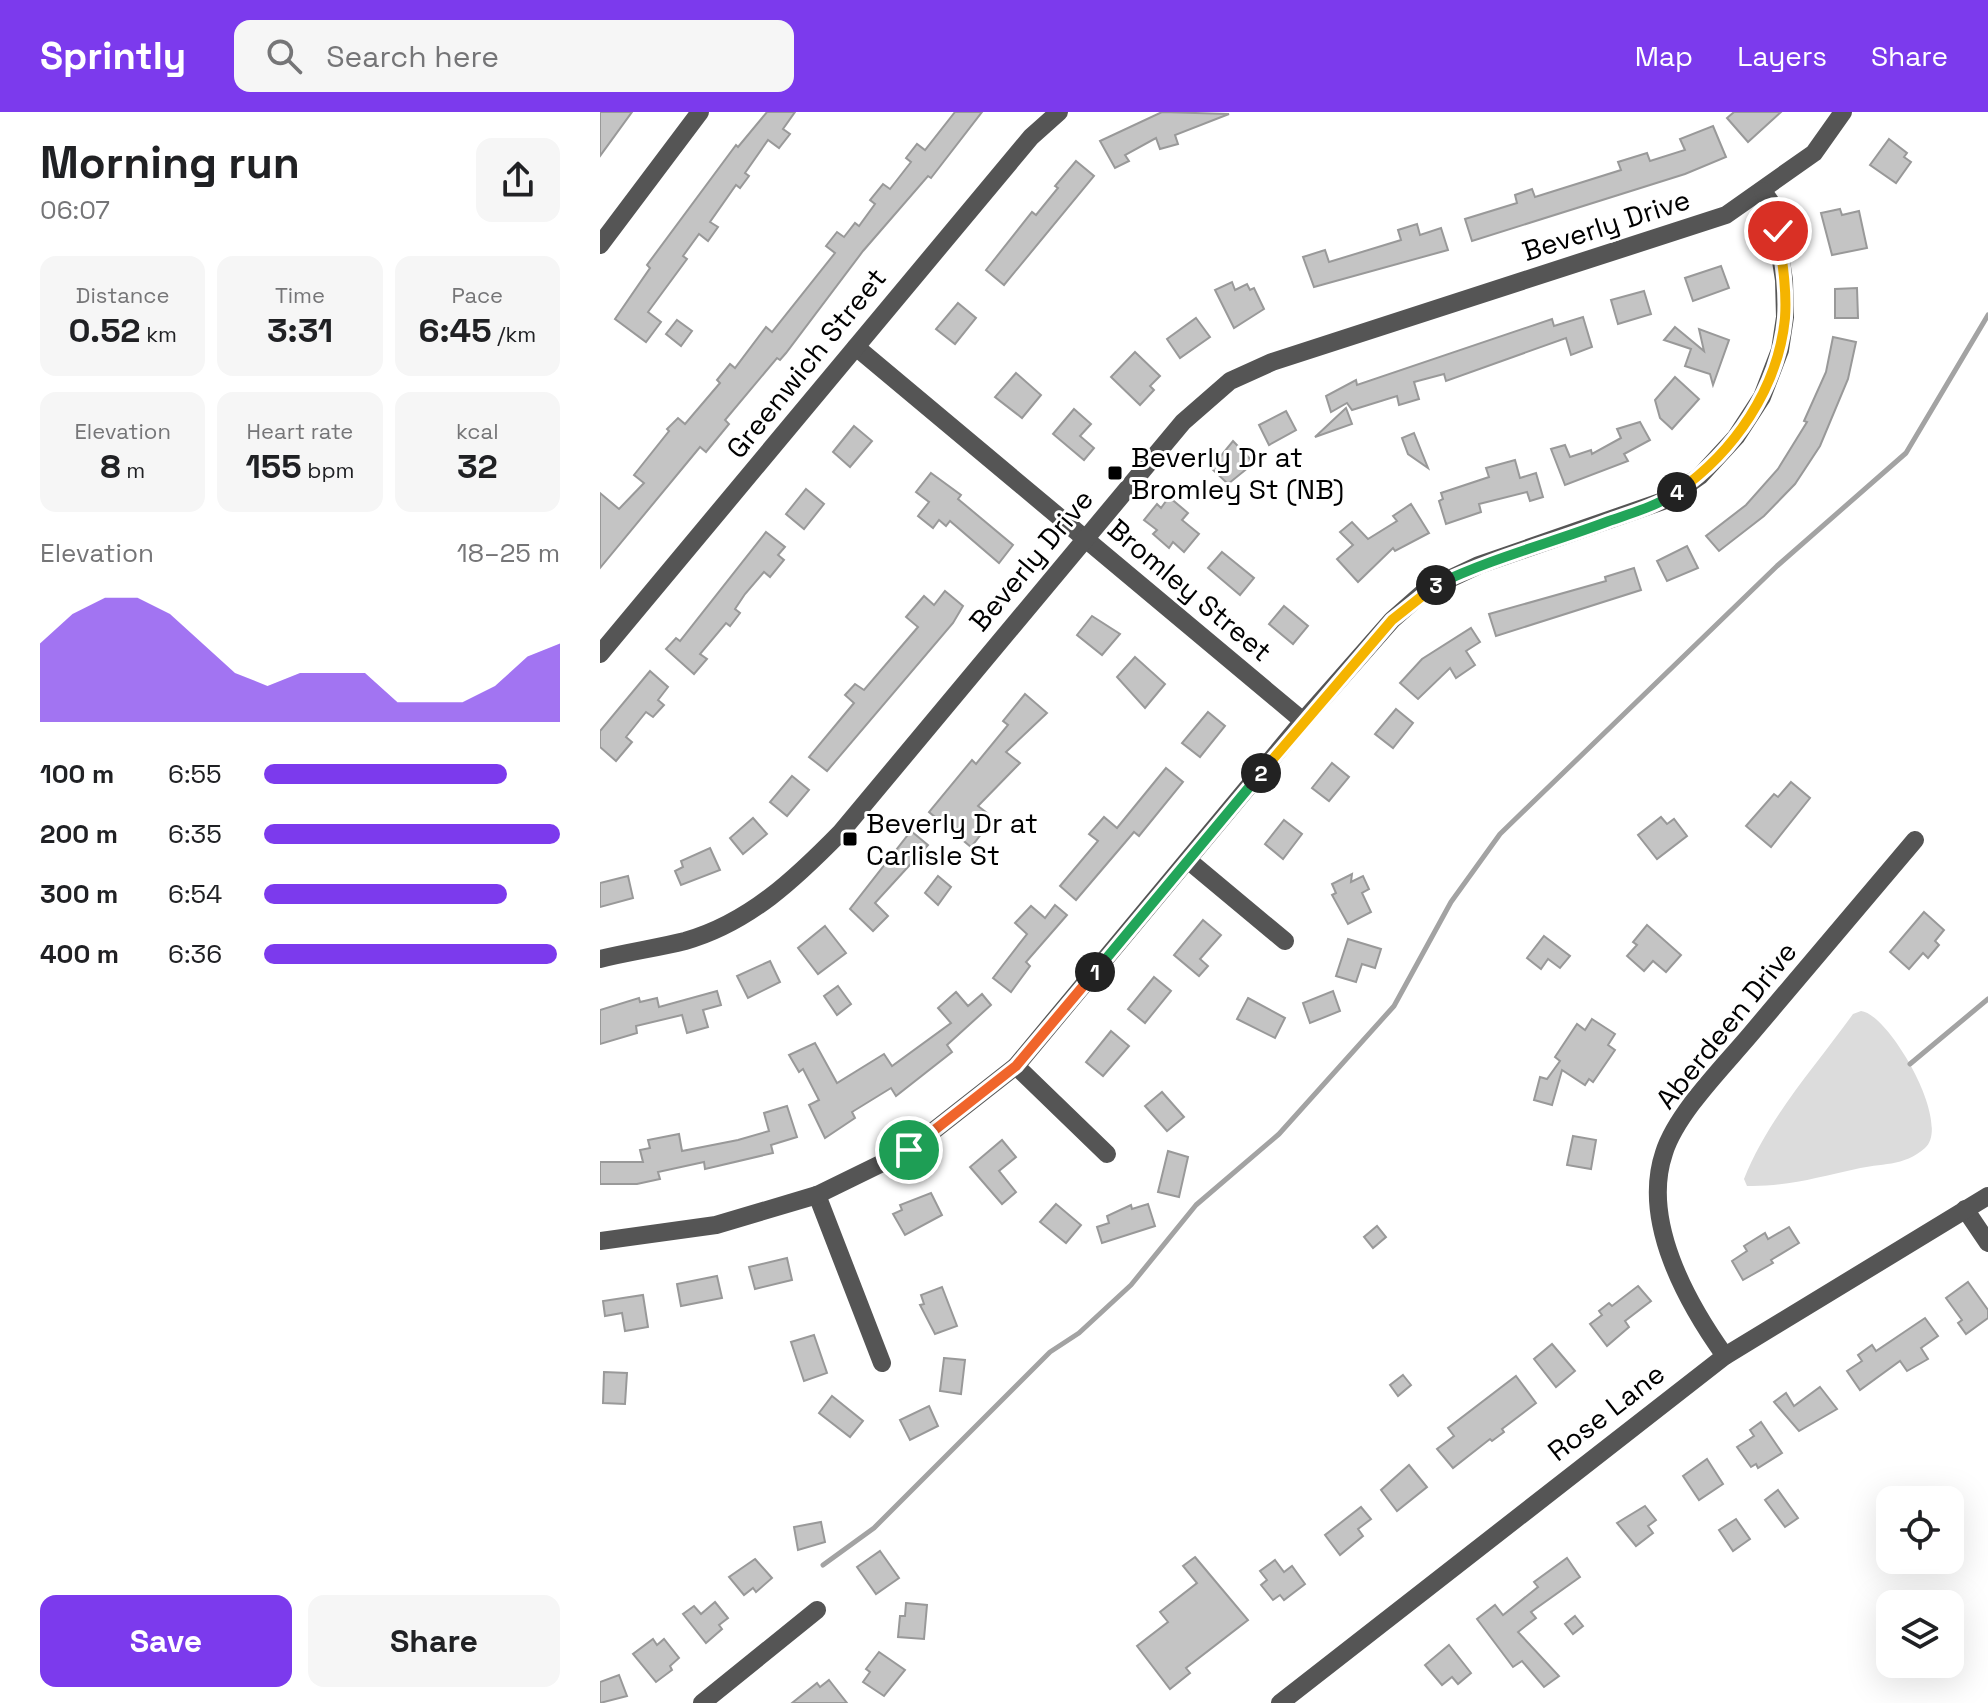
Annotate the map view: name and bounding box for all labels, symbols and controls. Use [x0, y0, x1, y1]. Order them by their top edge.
search box [234, 20, 794, 92]
text: Sprintly [40, 32, 186, 80]
icon: search [262, 34, 306, 78]
text: Search here [326, 37, 499, 76]
text: Map [1635, 38, 1693, 74]
text: Layers [1737, 38, 1827, 74]
text: Share [1871, 38, 1948, 74]
text: Morning run [40, 135, 300, 191]
button: share [476, 138, 560, 222]
street label: Beverly Drive [1517, 181, 1695, 269]
text: 06:07 [40, 193, 110, 227]
pin [1744, 197, 1812, 265]
icon: check [1756, 209, 1800, 253]
street label: Greenwich Street [718, 260, 894, 466]
text: Distance [76, 281, 170, 309]
text: Time [275, 281, 325, 309]
text: Pace [452, 281, 503, 309]
text: 0.52 [68, 309, 141, 352]
text: 3:31 [267, 309, 333, 352]
text: 6:45 [418, 309, 492, 352]
text: km [141, 320, 177, 348]
text: /km [492, 320, 536, 348]
text: Elevation [74, 417, 171, 445]
text: Heart rate [247, 417, 353, 445]
text: kcal [456, 417, 499, 445]
place label: Beverly Dr at Bromley St (NB) [1131, 439, 1344, 507]
text: 8 [100, 445, 121, 488]
text: 155 [245, 445, 302, 488]
text: 32 [457, 445, 498, 488]
text: m [121, 456, 145, 484]
text: bpm [302, 456, 355, 484]
marker: Beverly Dr at Bromley St (NB) [1106, 464, 1124, 482]
pin: 4 [1657, 472, 1697, 512]
text: 4 [1670, 478, 1684, 506]
street label: Beverly Drive [961, 482, 1101, 638]
street label: Bromley Street [1101, 511, 1279, 669]
text: Elevation [40, 536, 154, 570]
text: 18–25 m [457, 536, 560, 570]
pin: 3 [1416, 565, 1456, 605]
text: 3 [1429, 571, 1443, 599]
pin: 2 [1241, 753, 1281, 793]
text: 100 m [40, 757, 114, 791]
text: 6:55 [168, 757, 222, 791]
text: 2 [1254, 759, 1268, 787]
place label: Beverly Dr at Carlisle St [866, 805, 1038, 873]
text: 200 m [40, 817, 118, 851]
text: 6:35 [168, 817, 222, 851]
marker: Beverly Dr at Carlisle St [841, 830, 859, 848]
text: 300 m [40, 877, 118, 911]
text: 6:54 [168, 877, 222, 911]
street label: Aberdeen Drive [1648, 934, 1804, 1116]
text: 400 m [40, 937, 119, 971]
text: 6:36 [168, 937, 222, 971]
pin: 1 [1075, 952, 1115, 992]
text: 1 [1090, 958, 1100, 986]
pin [875, 1116, 943, 1184]
icon: arrive [887, 1128, 931, 1172]
street label: Rose Lane [1540, 1355, 1672, 1469]
map controls [1876, 1486, 1964, 1678]
button: locate [1876, 1486, 1964, 1574]
button: layers [1876, 1590, 1964, 1678]
button: Save [40, 1595, 292, 1687]
button: Share [308, 1595, 560, 1687]

